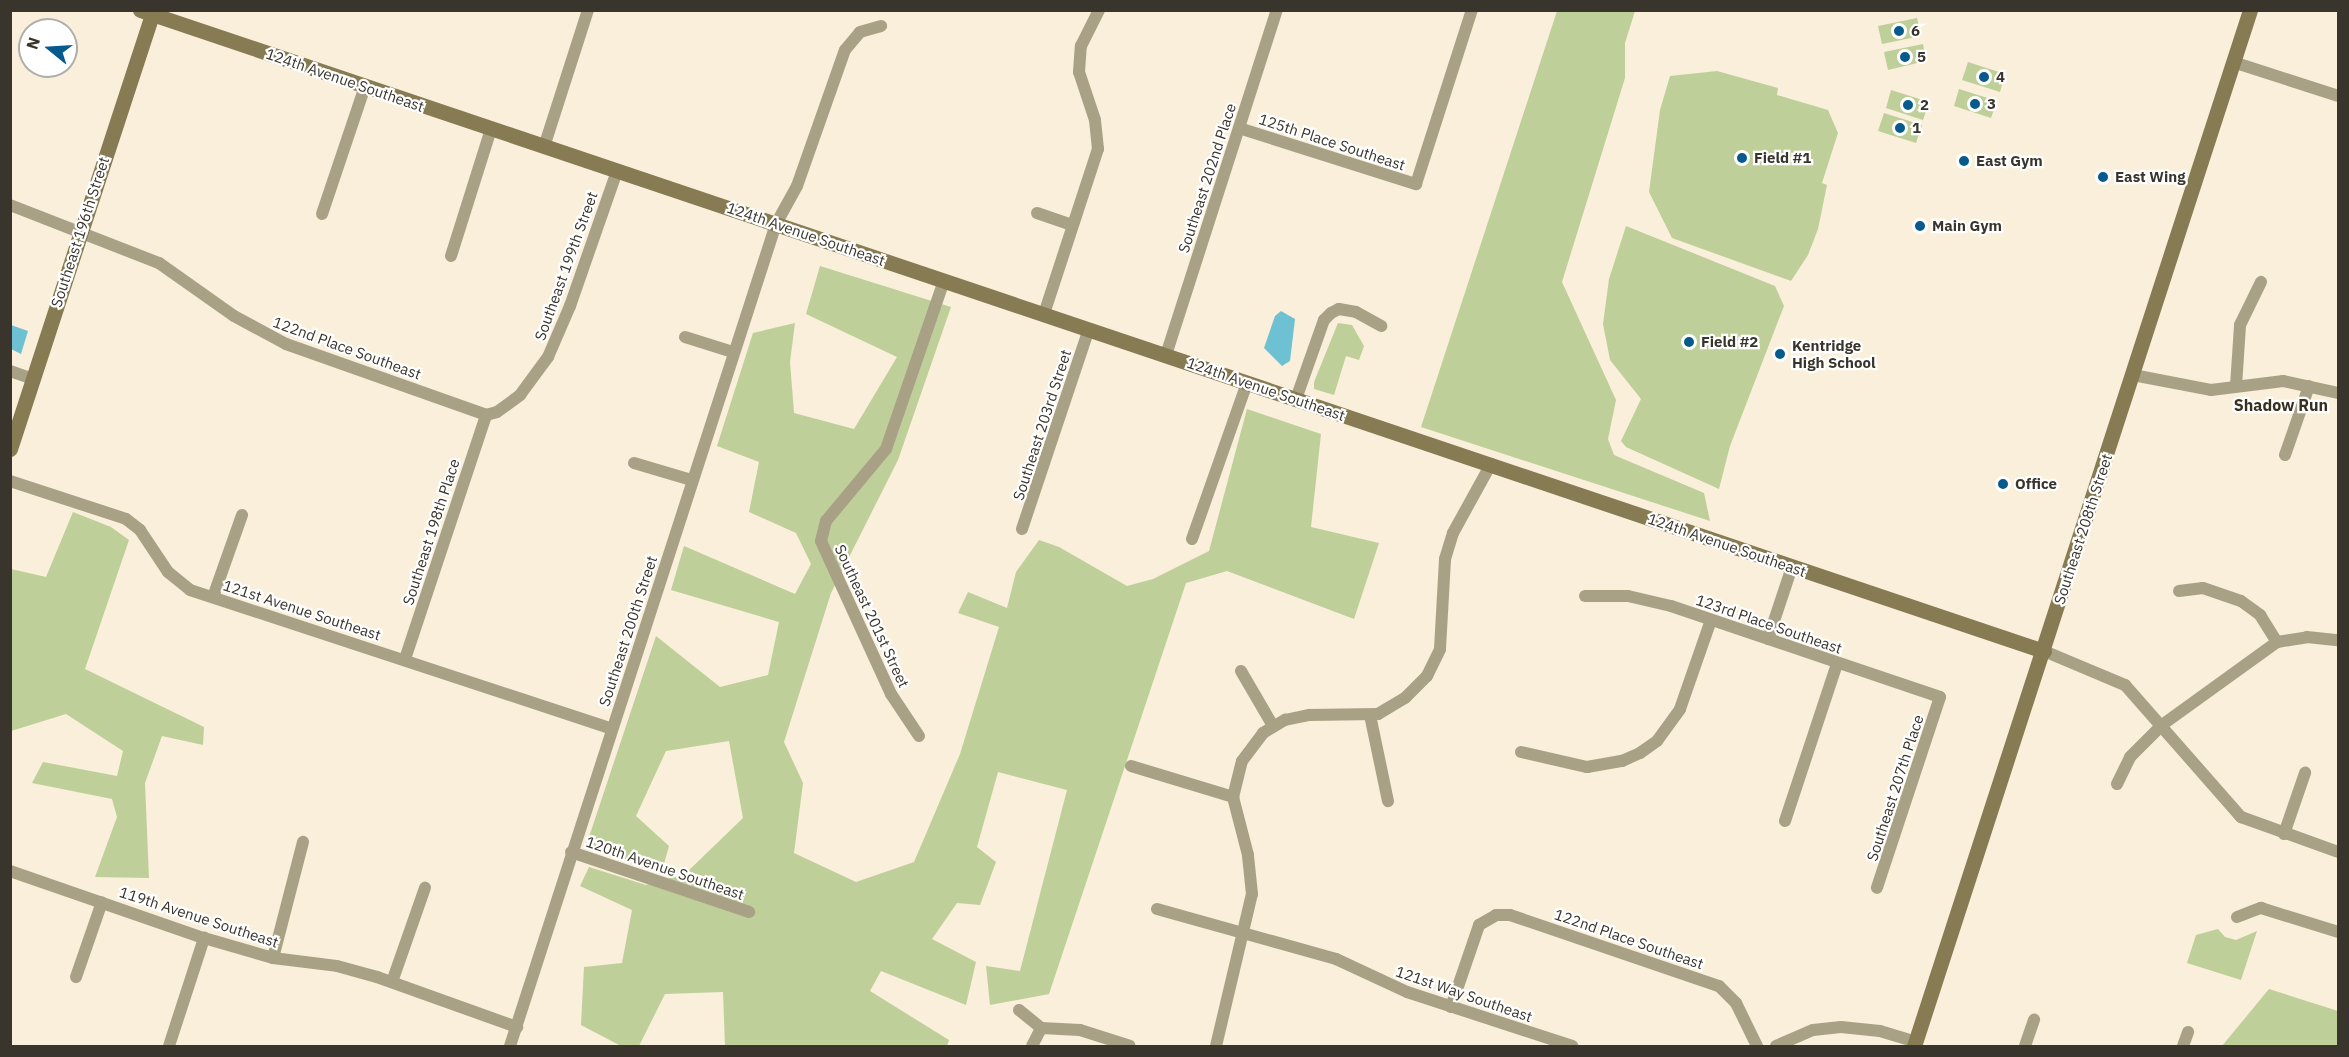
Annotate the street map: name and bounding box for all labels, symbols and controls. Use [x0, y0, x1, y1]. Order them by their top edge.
north arrow [18, 18, 78, 78]
place label: 6 [1911, 22, 1920, 40]
marker: 6 [1892, 24, 1906, 38]
text: N [21, 34, 44, 52]
street label: 124th Avenue Southeast [264, 44, 426, 116]
place label: 5 [1917, 48, 1926, 66]
marker: 5 [1898, 50, 1912, 64]
place label: 4 [1996, 68, 2005, 86]
marker: 4 [1977, 70, 1991, 84]
place label: 3 [1987, 95, 1996, 113]
place label: 2 [1920, 96, 1929, 114]
marker: 3 [1968, 97, 1982, 111]
marker: 2 [1901, 98, 1915, 112]
street label: Southeast 202nd Place [1174, 101, 1240, 255]
street label: 125th Place Southeast [1257, 110, 1407, 174]
place label: 1 [1912, 119, 1921, 137]
marker: 1 [1893, 121, 1907, 135]
place label: Field #1 [1754, 149, 1811, 167]
marker: Field #1 [1735, 151, 1749, 165]
place label: East Gym [1976, 152, 2043, 170]
street label: Southeast 196th Street [47, 154, 113, 310]
marker: East Gym [1957, 154, 1971, 168]
place label: East Wing [2115, 168, 2185, 186]
marker: East Wing [2096, 170, 2110, 184]
street label: Southeast 199th Street [531, 189, 601, 343]
street label: 124th Avenue Southeast [725, 198, 887, 270]
place label: Main Gym [1932, 217, 2002, 235]
marker: Main Gym [1913, 219, 1927, 233]
street label: 122nd Place Southeast [270, 313, 424, 383]
place label: Field #2 [1701, 333, 1758, 351]
marker: Field #2 [1682, 335, 1696, 349]
place label: Kentridge High School [1792, 336, 1875, 371]
street label: Southeast 203rd Street [1009, 347, 1075, 503]
marker: Kentridge High School [1773, 347, 1787, 361]
street label: 124th Avenue Southeast [1185, 353, 1347, 425]
district label: Shadow Run [2234, 395, 2328, 415]
street label: Southeast 208th Street [2050, 451, 2116, 607]
street label: Southeast 198th Place [399, 457, 463, 607]
place label: Office [2015, 475, 2057, 493]
marker: Office [1996, 477, 2010, 491]
street label: 124th Avenue Southeast [1646, 509, 1808, 581]
street label: Southeast 201st Street [831, 542, 913, 690]
street label: Southeast 200th Street [595, 553, 661, 709]
street label: 121st Avenue Southeast [221, 576, 383, 644]
street label: 123rd Place Southeast [1694, 591, 1844, 657]
street label: Southeast 207th Place [1863, 713, 1927, 863]
street label: 120th Avenue Southeast [584, 832, 746, 904]
street label: 119th Avenue Southeast [117, 883, 281, 951]
street label: 122nd Place Southeast [1552, 905, 1706, 973]
street label: 121st Way Southeast [1393, 962, 1535, 1026]

